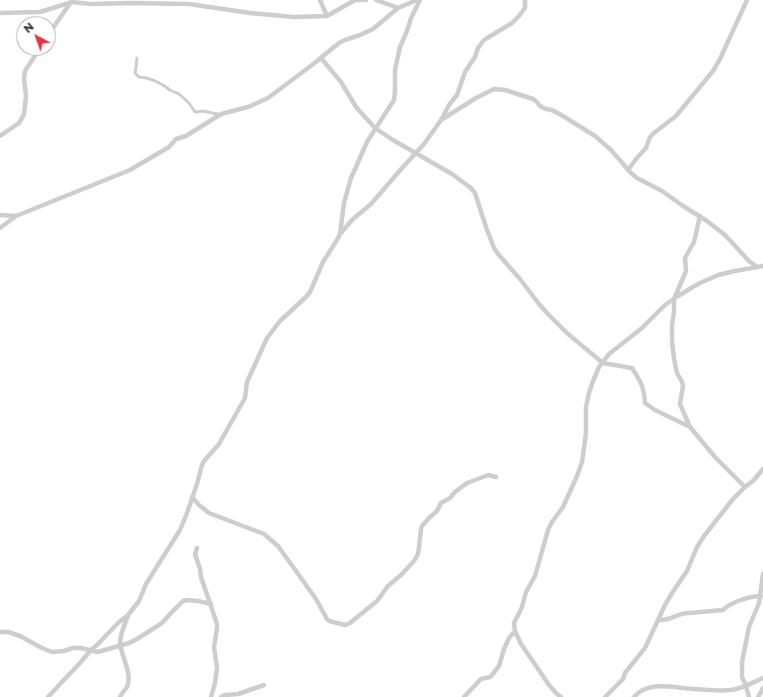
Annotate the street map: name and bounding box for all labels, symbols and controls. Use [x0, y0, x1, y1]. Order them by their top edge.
north arrow [16, 16, 56, 56]
text: N [21, 20, 37, 36]

